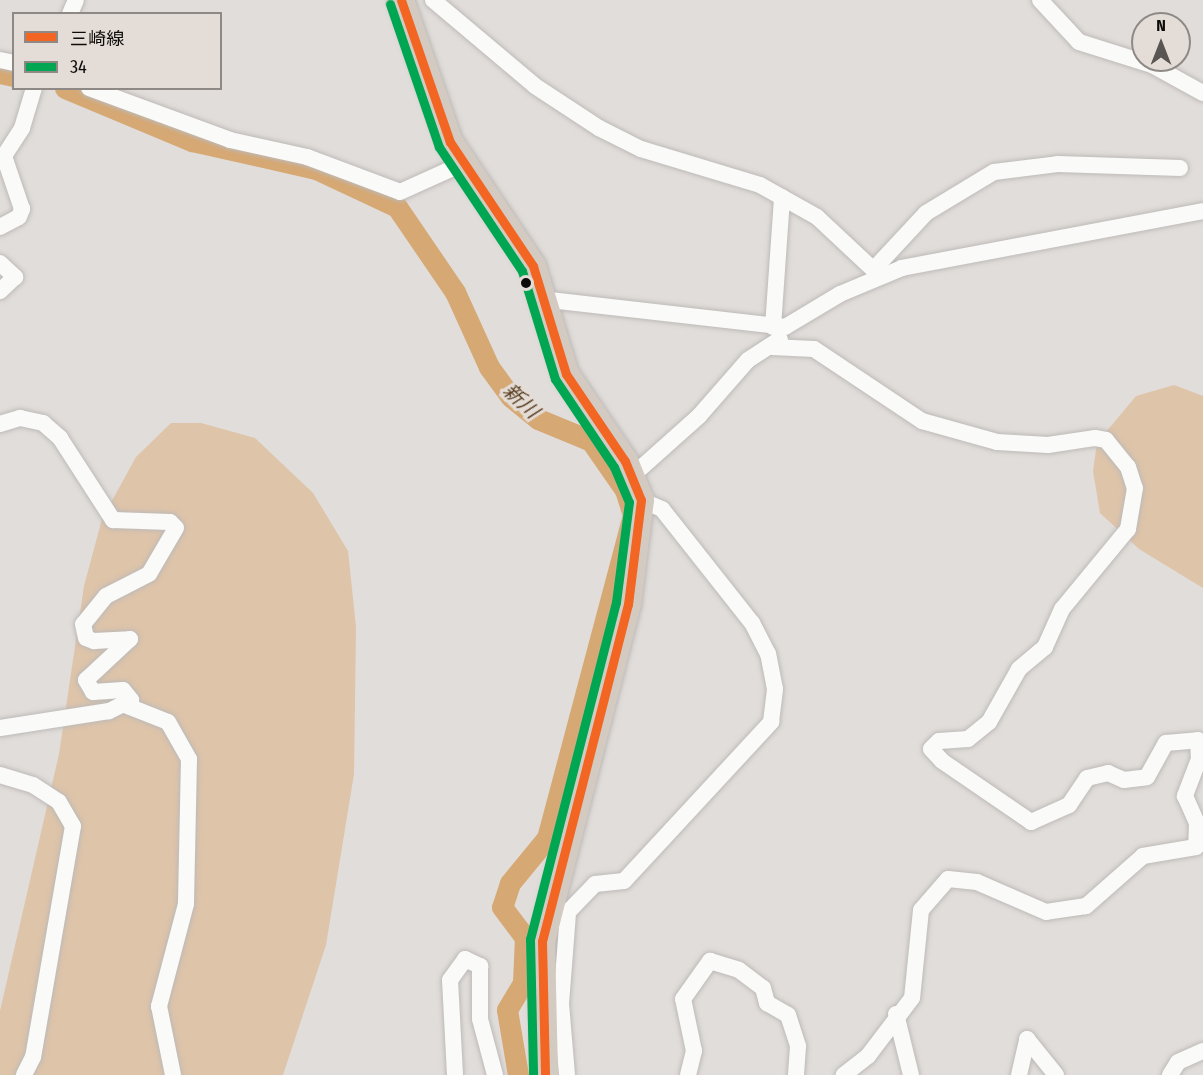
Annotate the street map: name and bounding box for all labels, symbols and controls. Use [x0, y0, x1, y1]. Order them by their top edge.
legend [12, 12, 222, 90]
north arrow [1131, 12, 1191, 72]
text: N [1156, 16, 1166, 35]
text: 三崎線 [70, 28, 124, 50]
text: 34 [70, 56, 87, 78]
unlabelled marker [520, 277, 532, 289]
water label: 新川 [498, 379, 544, 423]

